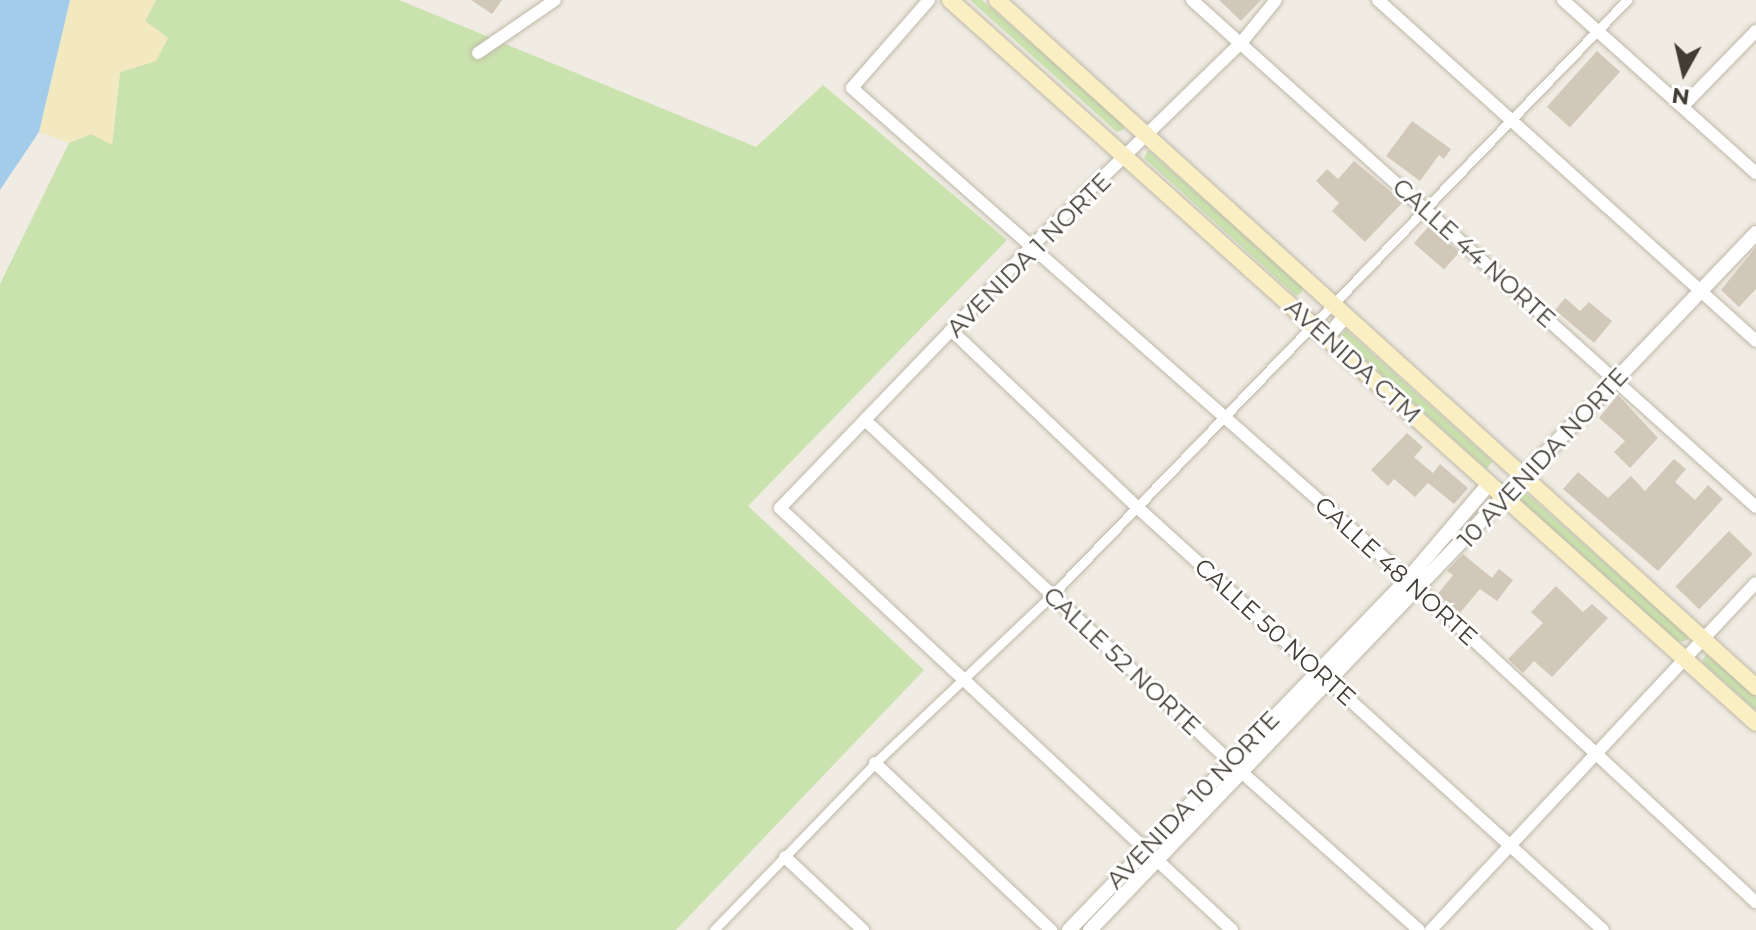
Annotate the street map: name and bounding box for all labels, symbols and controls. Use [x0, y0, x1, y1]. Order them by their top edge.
north arrow [1644, 32, 1724, 112]
text: N [1670, 82, 1691, 111]
street label: AVENIDA 1 NORTE [941, 167, 1117, 343]
street label: CALLE 44 NORTE [1387, 172, 1561, 334]
street label: AVENIDA CTM [1279, 293, 1427, 429]
street label: 10 AVENIDA NORTE [1452, 362, 1634, 554]
street label: CALLE 48 NORTE [1309, 490, 1483, 652]
street label: CALLE 50 NORTE [1189, 552, 1361, 712]
street label: CALLE 52 NORTE [1037, 581, 1207, 741]
street label: AVENIDA 10 NORTE [1101, 705, 1285, 895]

